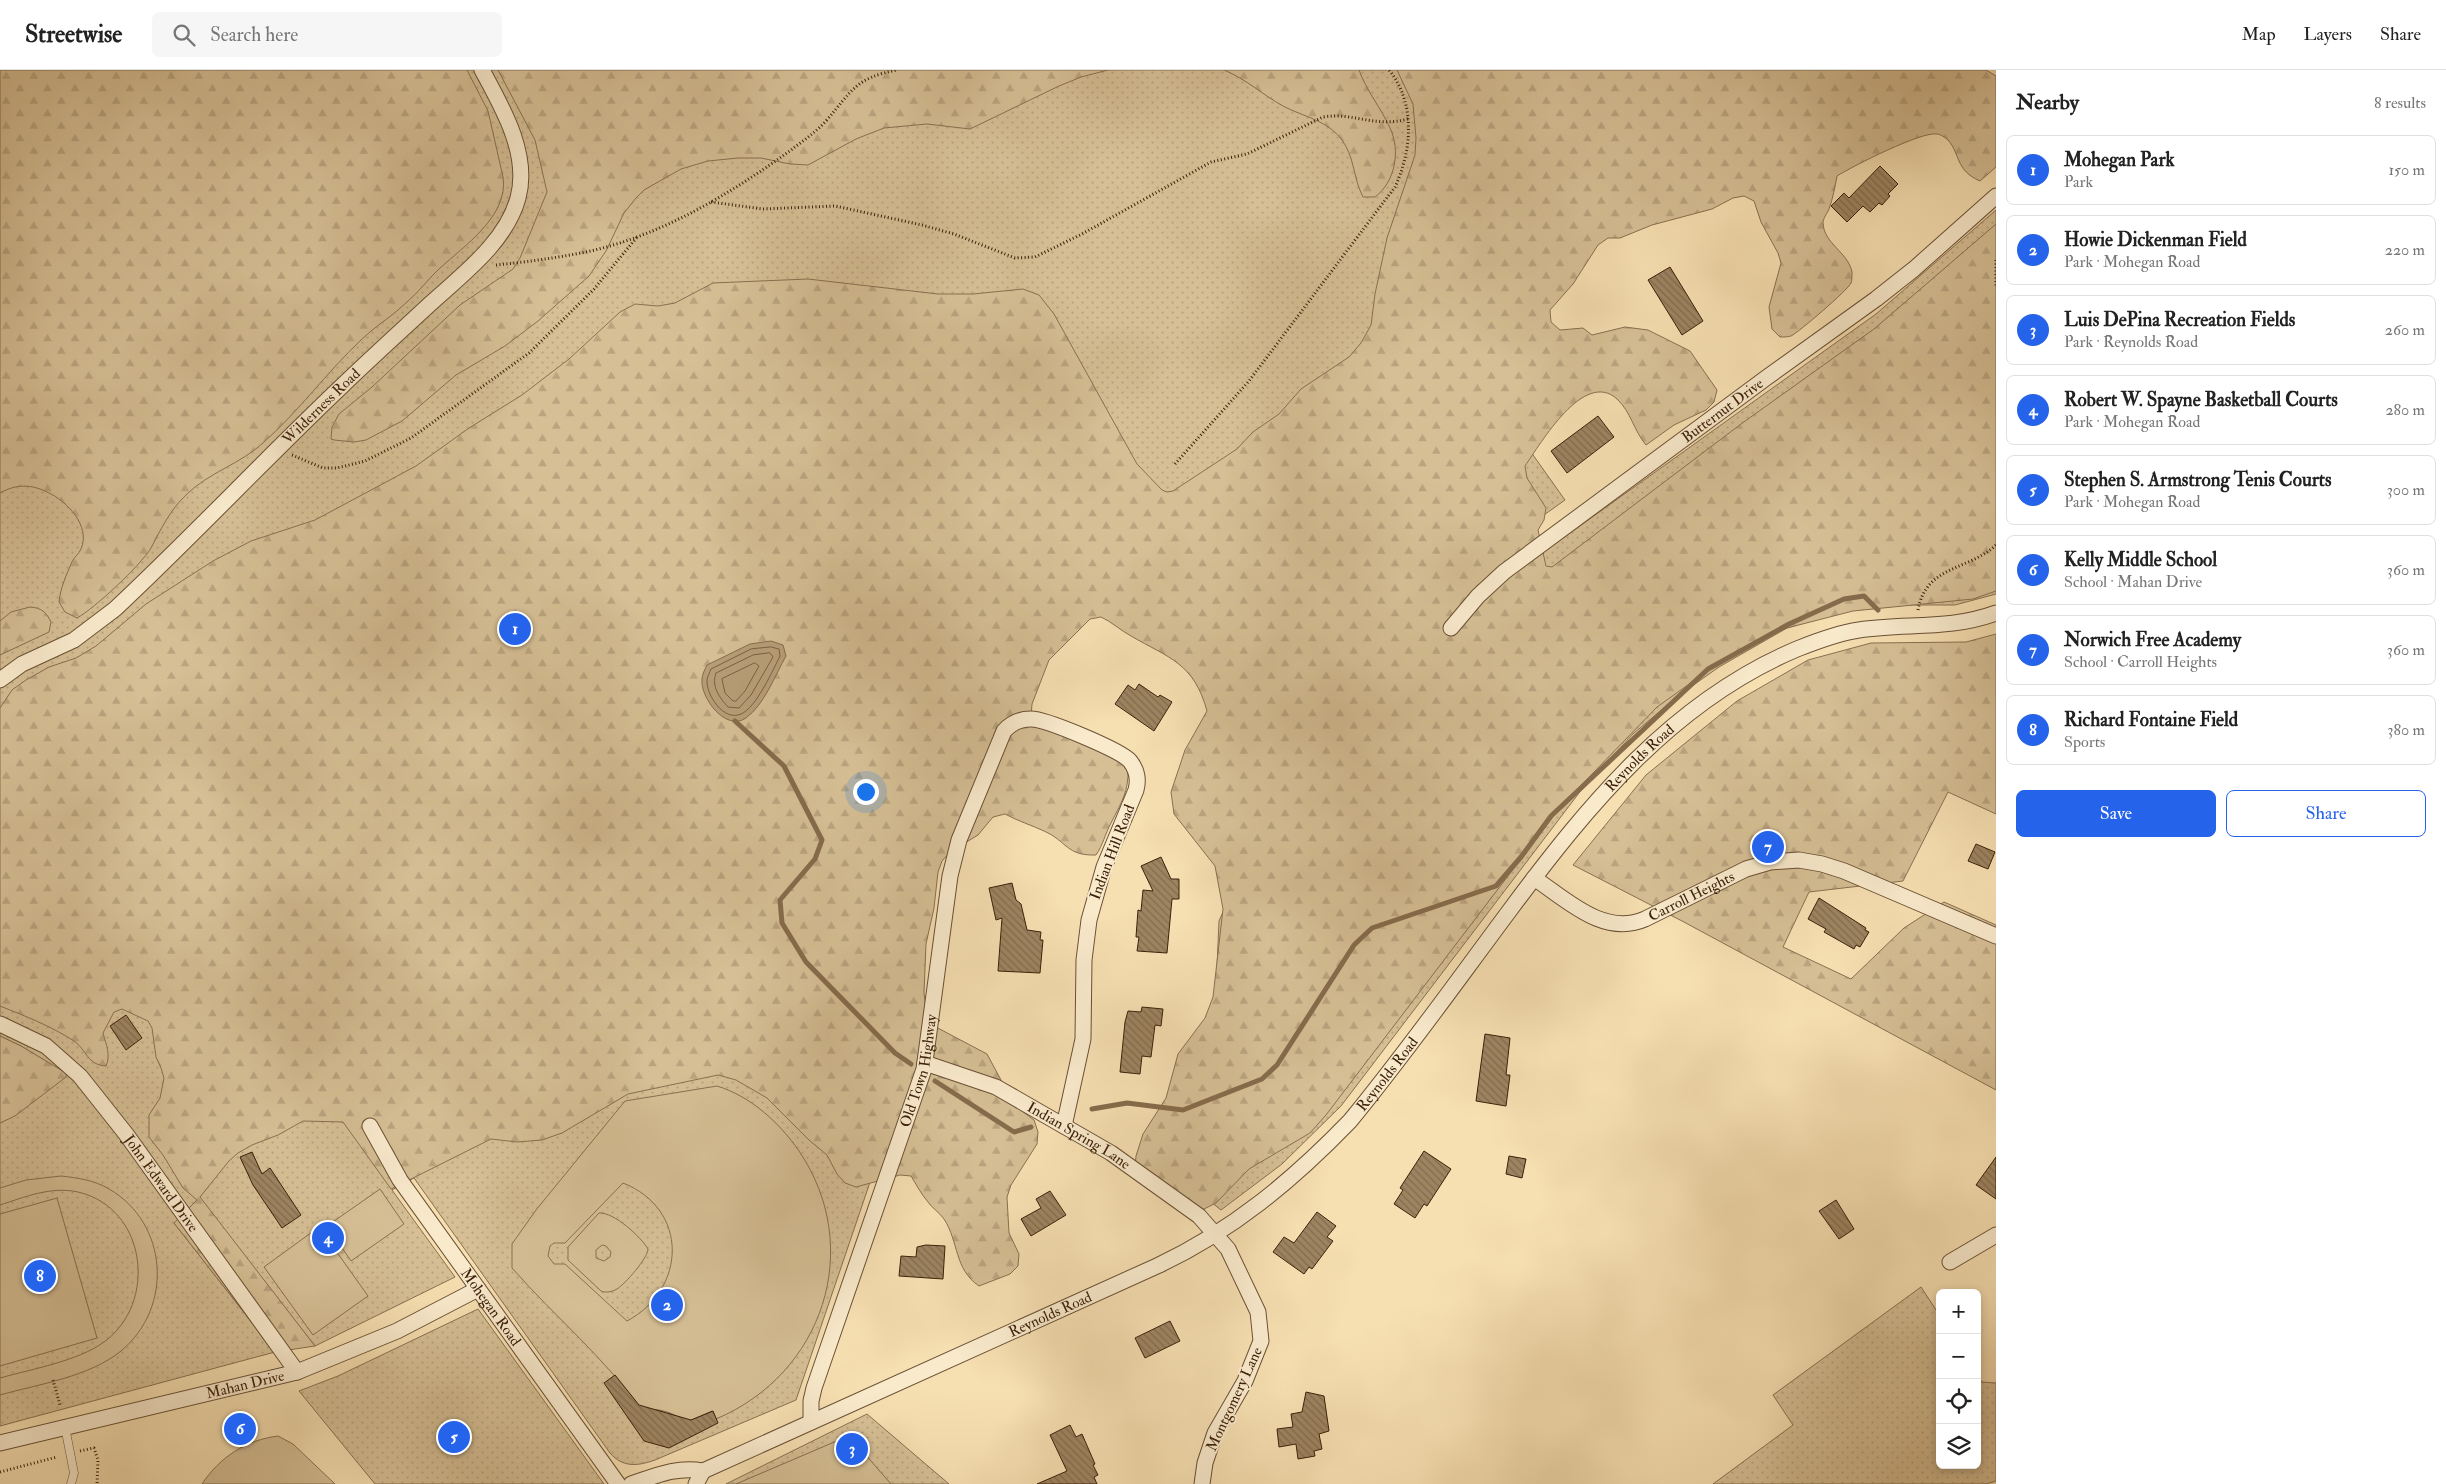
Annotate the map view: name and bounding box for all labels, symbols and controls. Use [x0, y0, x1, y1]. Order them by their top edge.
search box [152, 12, 502, 57]
text: Streetwise [25, 19, 122, 50]
icon: search [170, 21, 198, 49]
text: Search here [210, 23, 298, 47]
text: Map [2242, 23, 2276, 46]
text: Layers [2304, 23, 2352, 46]
text: Share [2380, 23, 2421, 46]
text: Nearby [2016, 89, 2079, 116]
text: 8 results [2374, 93, 2426, 113]
text: Mohegan Park [2064, 148, 2175, 172]
text: 1 [2030, 160, 2036, 180]
text: 150 m [2388, 160, 2425, 180]
text: Park [2064, 172, 2093, 192]
text: Howie Dickenman Field [2064, 228, 2247, 252]
text: 2 [2029, 240, 2037, 260]
text: 220 m [2385, 240, 2425, 260]
text: Park · Mohegan Road [2064, 252, 2200, 272]
text: Luis DePina Recreation Fields [2064, 308, 2295, 332]
text: 3 [2030, 320, 2036, 340]
text: 260 m [2385, 320, 2425, 340]
text: Park · Reynolds Road [2064, 332, 2198, 352]
street label: Wilderness Road [278, 364, 365, 449]
street label: Butternut Drive [1678, 374, 1767, 447]
text: Robert W. Spayne Basketball Courts [2064, 388, 2338, 412]
text: 4 [2029, 400, 2037, 420]
text: 280 m [2385, 400, 2425, 420]
text: Park · Mohegan Road [2064, 412, 2200, 432]
text: Stephen S. Armstrong Tenis Courts [2064, 468, 2332, 492]
text: 5 [2029, 480, 2037, 500]
text: 300 m [2387, 480, 2425, 500]
text: Park · Mohegan Road [2064, 492, 2200, 512]
text: Kelly Middle School [2064, 548, 2217, 572]
text: 6 [2029, 560, 2037, 580]
text: 360 m [2387, 560, 2425, 580]
text: School · Mahan Drive [2064, 572, 2202, 592]
pin: 1 [499, 610, 531, 648]
text: Norwich Free Academy [2064, 628, 2241, 652]
text: 7 [2029, 640, 2037, 660]
text: 360 m [2387, 640, 2425, 660]
text: School · Carroll Heights [2064, 652, 2217, 672]
text: Richard Fontaine Field [2064, 708, 2238, 732]
street label: Reynolds Road [1601, 720, 1679, 796]
text: 8 [2029, 720, 2037, 740]
text: 380 m [2387, 720, 2425, 740]
text: Sports [2064, 732, 2105, 752]
your location [853, 779, 879, 805]
button: Save [2016, 790, 2216, 837]
button: Share [2226, 790, 2426, 837]
street label: Indian Hill Road [1086, 801, 1140, 903]
pin: 7 [1752, 828, 1784, 866]
street label: Carroll Heights [1645, 867, 1738, 926]
street label: Old Town Highway [896, 1013, 941, 1130]
street label: Reynolds Road [1353, 1033, 1423, 1115]
street label: Indian Spring Lane [1024, 1098, 1134, 1174]
street label: John Edward Drive [118, 1130, 202, 1236]
pin: 4 [312, 1219, 344, 1257]
pin: 8 [24, 1257, 56, 1295]
street label: Mohegan Road [456, 1265, 525, 1350]
pin: 2 [651, 1286, 683, 1324]
street label: Reynolds Road [1006, 1287, 1095, 1342]
map controls [1936, 1289, 1981, 1469]
button: + [1936, 1289, 1981, 1334]
button: − [1936, 1334, 1981, 1379]
street label: Montgomery Lane [1202, 1344, 1267, 1454]
street label: Mahan Drive [204, 1366, 286, 1403]
button: locate [1936, 1379, 1981, 1424]
pin: 6 [224, 1410, 256, 1448]
pin: 5 [438, 1418, 470, 1456]
button: layers [1936, 1424, 1981, 1469]
pin: 3 [836, 1430, 868, 1468]

